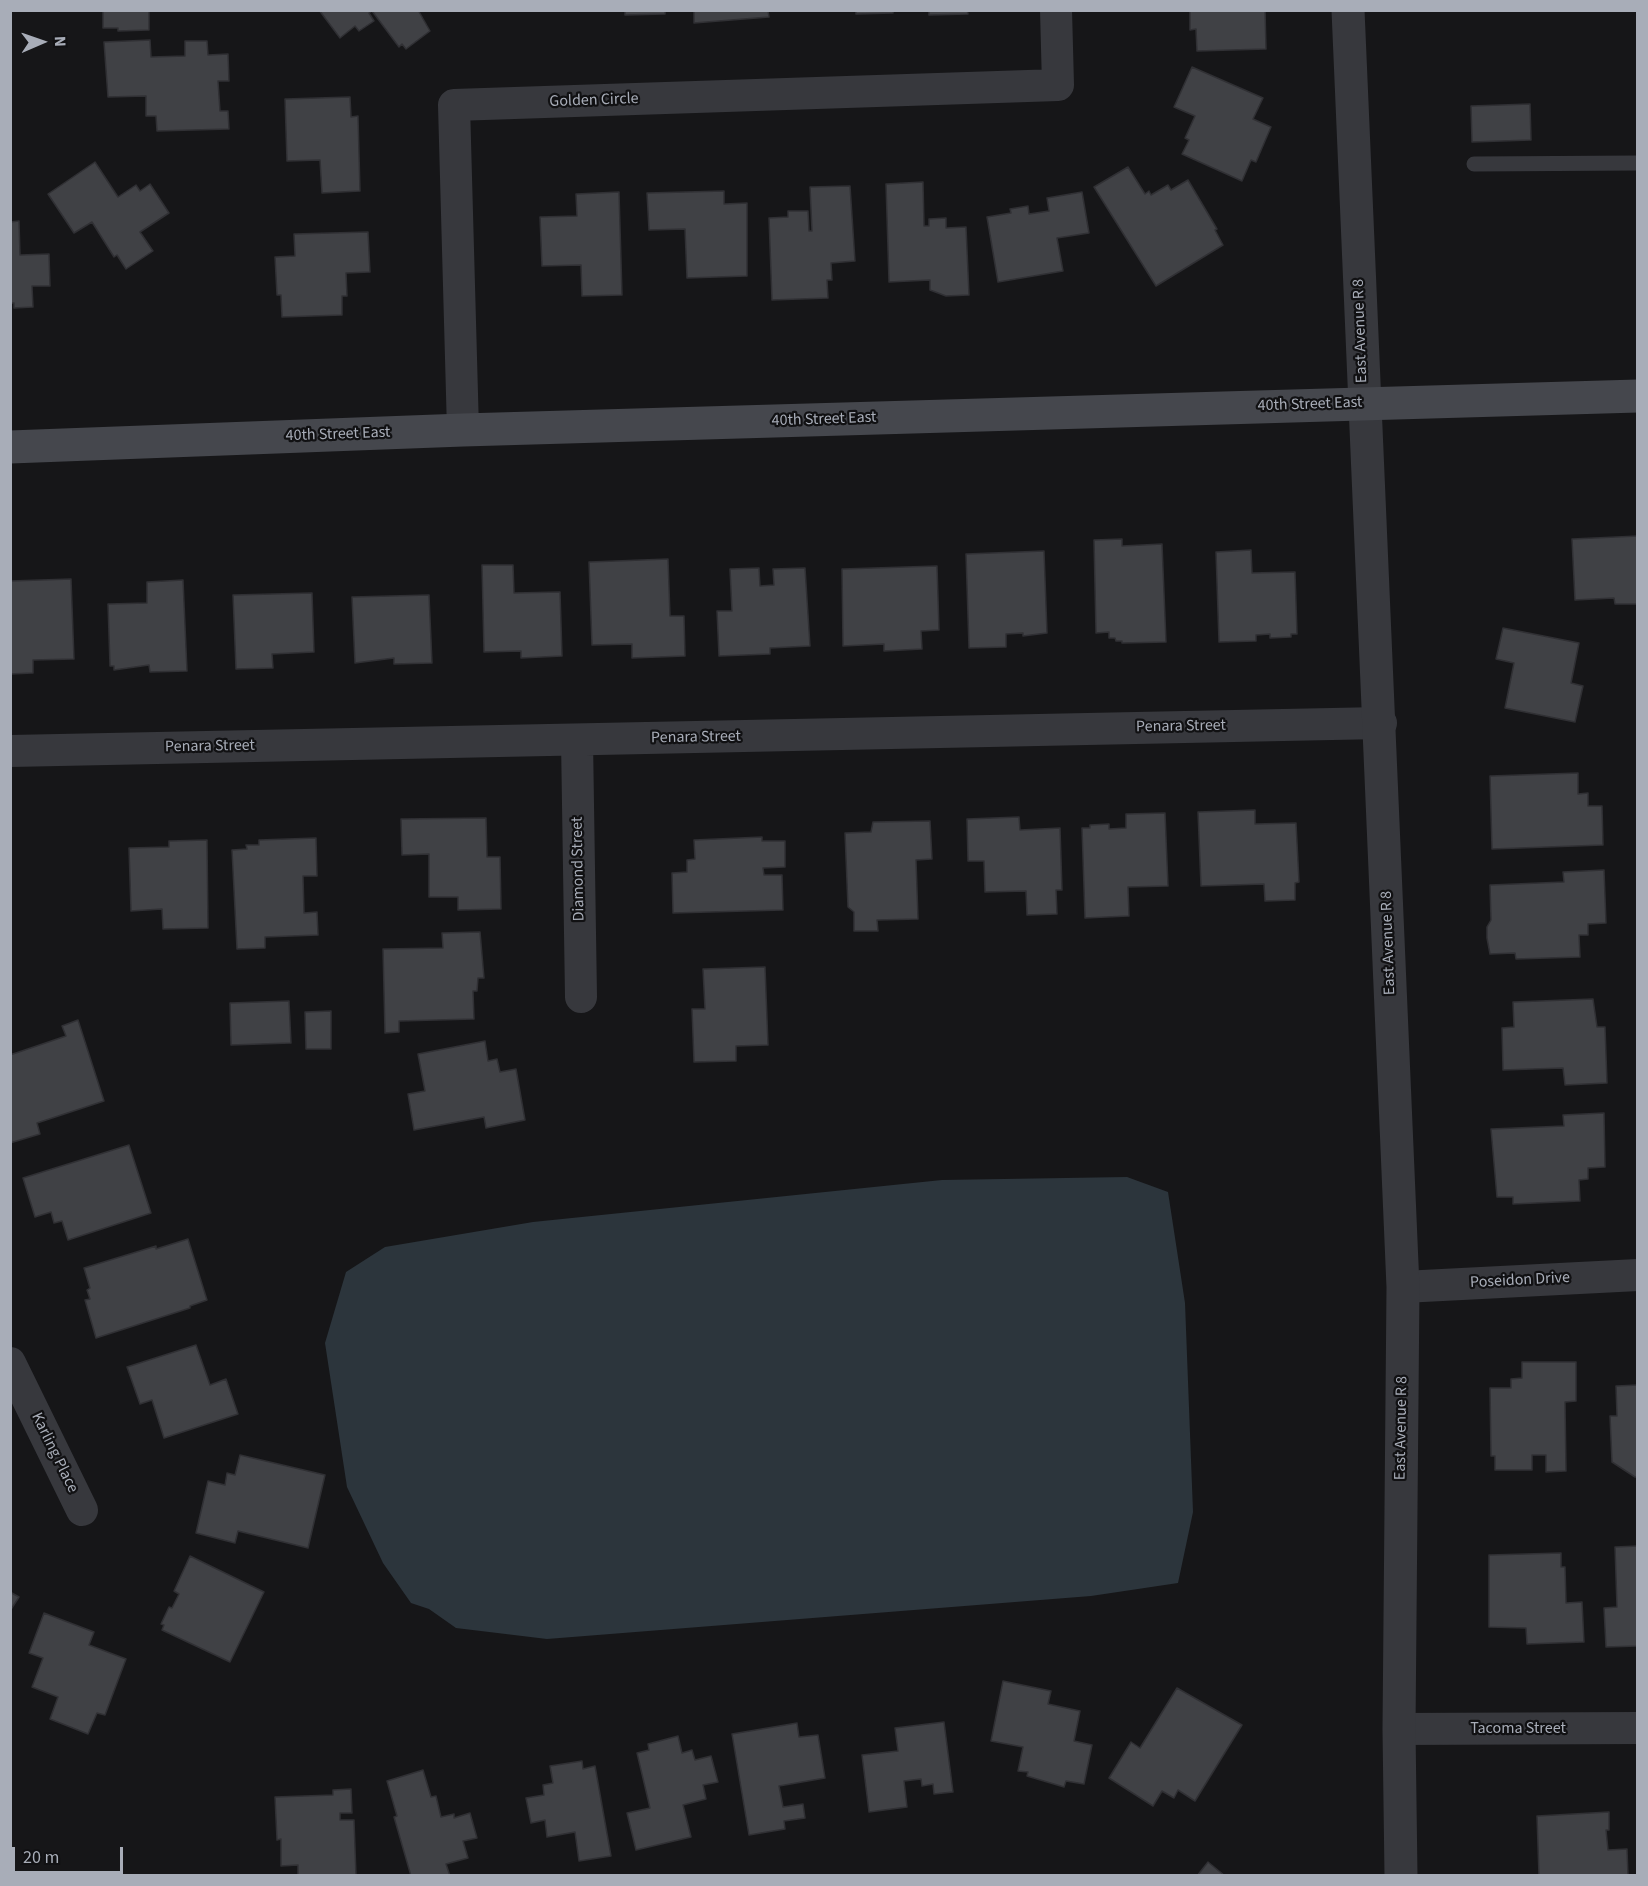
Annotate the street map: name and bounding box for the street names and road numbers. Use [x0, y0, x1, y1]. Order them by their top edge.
street label: Golden Circle [549, 90, 639, 112]
street label: East Avenue R 8 [1350, 279, 1372, 383]
street label: 40th Street East [1257, 394, 1363, 416]
street label: 40th Street East [771, 409, 877, 431]
street label: 40th Street East [285, 424, 391, 446]
street label: Penara Street [1136, 717, 1226, 737]
street label: Penara Street [651, 728, 741, 748]
street label: Penara Street [165, 737, 255, 757]
street label: Diamond Street [568, 816, 590, 922]
street label: East Avenue R 8 [1378, 891, 1400, 995]
street label: Poseidon Drive [1470, 1269, 1570, 1293]
street label: East Avenue R 8 [1391, 1376, 1413, 1480]
street label: Karling Place [26, 1410, 82, 1496]
street label: Tacoma Street [1470, 1719, 1566, 1739]

